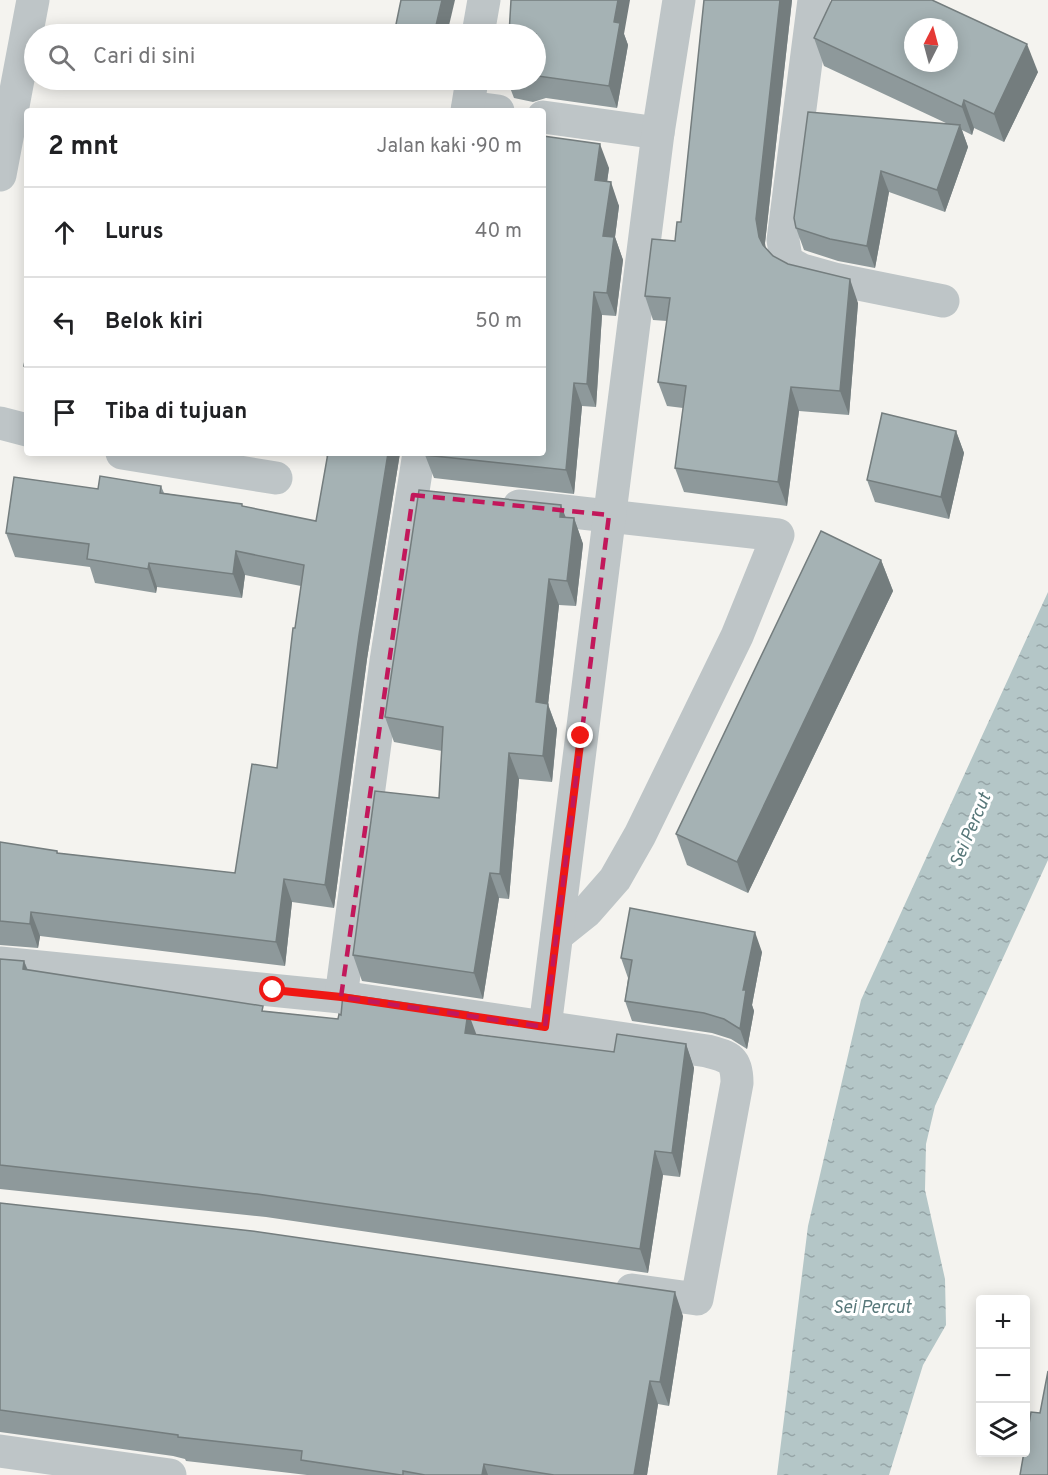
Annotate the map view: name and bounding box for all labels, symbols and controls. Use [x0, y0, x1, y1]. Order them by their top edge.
north arrow [904, 18, 958, 72]
search box [24, 24, 546, 90]
icon: search [45, 41, 78, 74]
text: Cari di sini [93, 44, 195, 71]
text: 2 mnt [48, 131, 119, 164]
text: Jalan kaki · 90 m [377, 134, 522, 160]
icon: ahead [48, 216, 81, 249]
text: Lurus [105, 219, 164, 246]
text: 40 m [475, 219, 522, 245]
icon: left [48, 306, 81, 339]
text: Belok kiri [105, 309, 203, 336]
text: 50 m [475, 309, 522, 335]
icon: arrive [48, 396, 81, 429]
text: Tiba di tujuan [105, 399, 247, 426]
route end [567, 722, 593, 748]
water label: Sei Percut [945, 789, 998, 871]
route start [259, 976, 285, 1002]
map controls [976, 1295, 1030, 1457]
button: + [976, 1295, 1030, 1349]
water label: Sei Percut [833, 1297, 913, 1320]
button: − [976, 1349, 1030, 1403]
button: layers [976, 1403, 1030, 1457]

